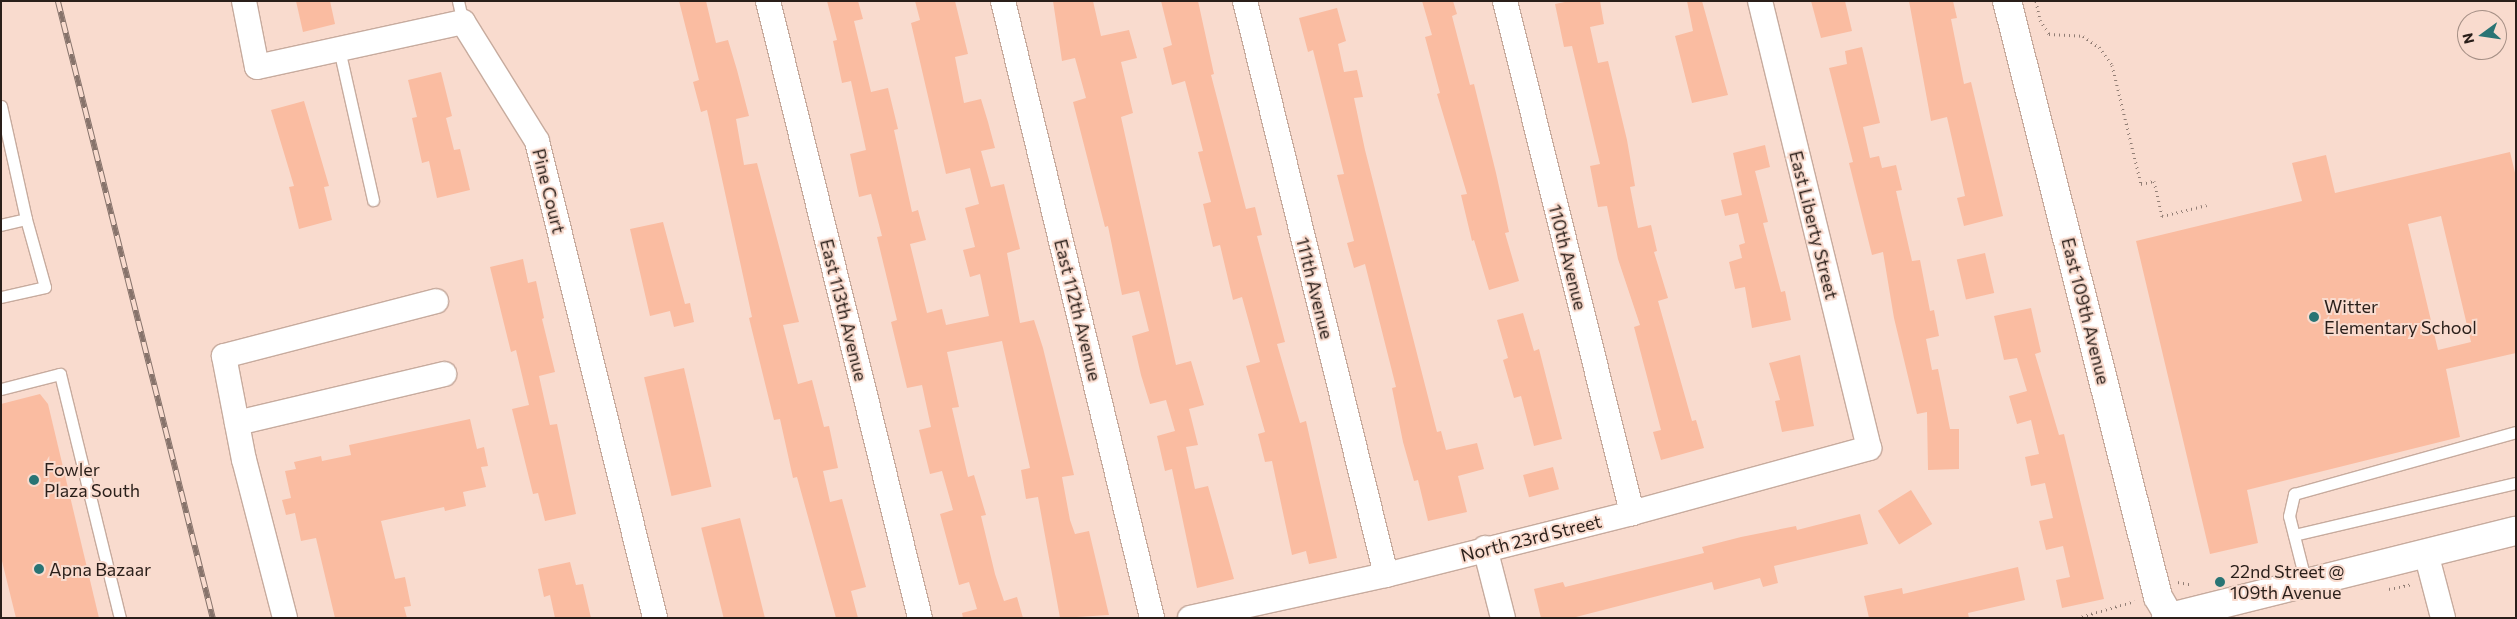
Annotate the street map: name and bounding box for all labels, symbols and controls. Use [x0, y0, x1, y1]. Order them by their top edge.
north arrow [2457, 10, 2507, 60]
text: N [2458, 31, 2477, 46]
street label: Pine Court [528, 146, 570, 236]
street label: East Liberty Street [1785, 148, 1843, 302]
street label: 110th Avenue [1544, 202, 1592, 312]
street label: 111th Avenue [1292, 235, 1338, 341]
street label: East 109th Avenue [2057, 235, 2115, 387]
street label: East 113th Avenue [816, 237, 872, 383]
street label: East 112th Avenue [1050, 237, 1106, 383]
place label: Witter Elementary School [2324, 296, 2477, 338]
marker: Witter Elementary School [2308, 311, 2320, 323]
place label: Fowler Plaza South [44, 459, 140, 502]
marker: Fowler Plaza South [28, 474, 40, 486]
street label: North 23rd Street [1458, 510, 1604, 566]
place label: Apna Bazaar [49, 558, 151, 580]
place label: 22nd Street @ 109th Avenue [2230, 561, 2344, 604]
marker: Apna Bazaar [33, 563, 45, 575]
marker: 22nd Street @ 109th Avenue [2214, 576, 2226, 588]

